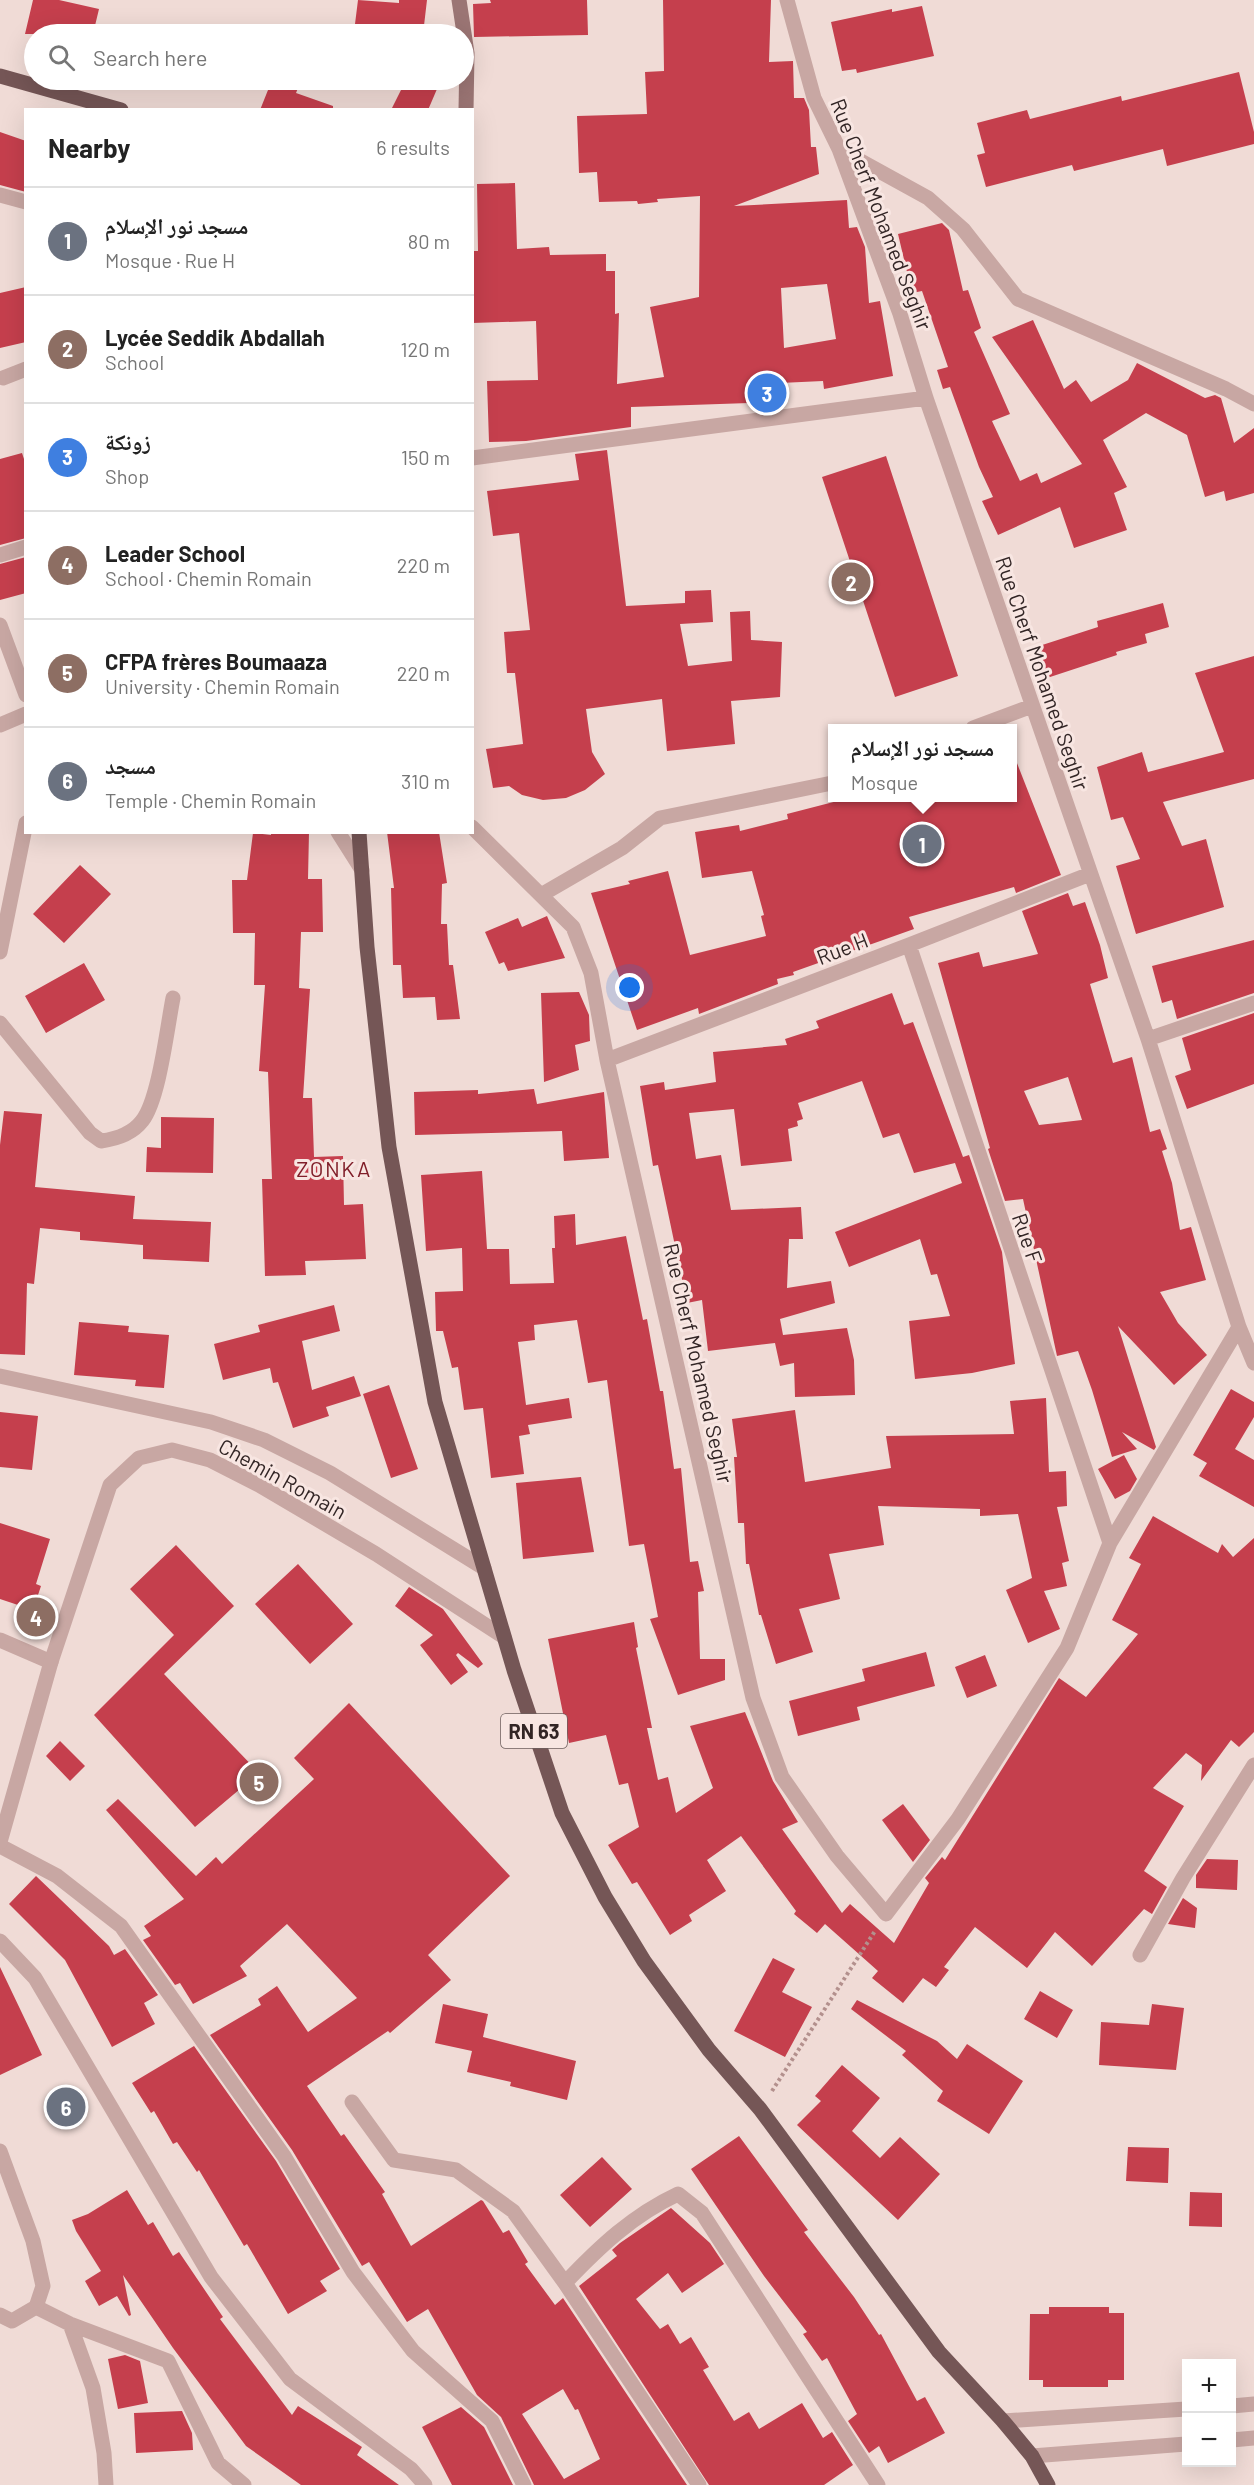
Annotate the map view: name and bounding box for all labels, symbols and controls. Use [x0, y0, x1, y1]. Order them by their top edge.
search box [24, 24, 474, 90]
icon: search [45, 41, 78, 74]
text: Search here [93, 44, 207, 70]
street label: Rue Cherf Mohamed Seghir [826, 95, 938, 334]
text: Nearby [48, 132, 130, 163]
text: 6 results [376, 135, 450, 159]
text: مسجد نور الإسلام [105, 212, 248, 238]
text: 1 [64, 229, 71, 253]
text: 80 m [408, 229, 450, 253]
text: Mosque · Rue H [105, 248, 235, 272]
text: Lycée Seddik Abdallah [105, 324, 325, 350]
text: 2 [62, 337, 73, 361]
text: 120 m [400, 337, 450, 361]
text: School [105, 350, 164, 374]
pin: 3 [748, 370, 786, 416]
text: زونكة [105, 428, 151, 454]
text: 3 [62, 445, 73, 469]
text: 150 m [401, 445, 450, 469]
text: Shop [105, 464, 149, 488]
text: Leader School [105, 540, 245, 566]
text: 4 [61, 553, 74, 577]
text: 220 m [397, 553, 450, 577]
street label: Rue Cherf Mohamed Seghir [991, 553, 1095, 794]
pin: 2 [832, 560, 870, 604]
text: School · Chemin Romain [105, 566, 312, 590]
text: CFPA frères Boumaaza [105, 648, 327, 674]
text: 5 [62, 661, 73, 685]
text: 220 m [397, 661, 450, 685]
text: University · Chemin Romain [105, 674, 340, 698]
popup [828, 724, 1017, 802]
text: مسجد نور الإسلام [851, 734, 994, 760]
text: مسجد [105, 752, 156, 778]
text: 6 [62, 769, 73, 793]
text: 310 m [401, 769, 450, 793]
text: Mosque [851, 770, 918, 794]
text: Temple · Chemin Romain [105, 788, 316, 812]
pin: 1 [902, 822, 942, 866]
street label: Rue H [813, 927, 871, 969]
your location [615, 973, 644, 1002]
district label: ZONKA [296, 1155, 372, 1181]
street label: Rue F [1008, 1210, 1048, 1266]
street label: Rue Cherf Mohamed Seghir [659, 1240, 739, 1486]
street label: Chemin Romain [215, 1433, 351, 1523]
pin: 4 [16, 1594, 56, 1640]
road number: RN 63 [501, 1714, 567, 1748]
pin: 5 [240, 1760, 278, 1804]
pin: 6 [46, 2084, 86, 2130]
map controls [1182, 2359, 1236, 2467]
button: + [1182, 2359, 1236, 2413]
button: − [1182, 2413, 1236, 2467]

